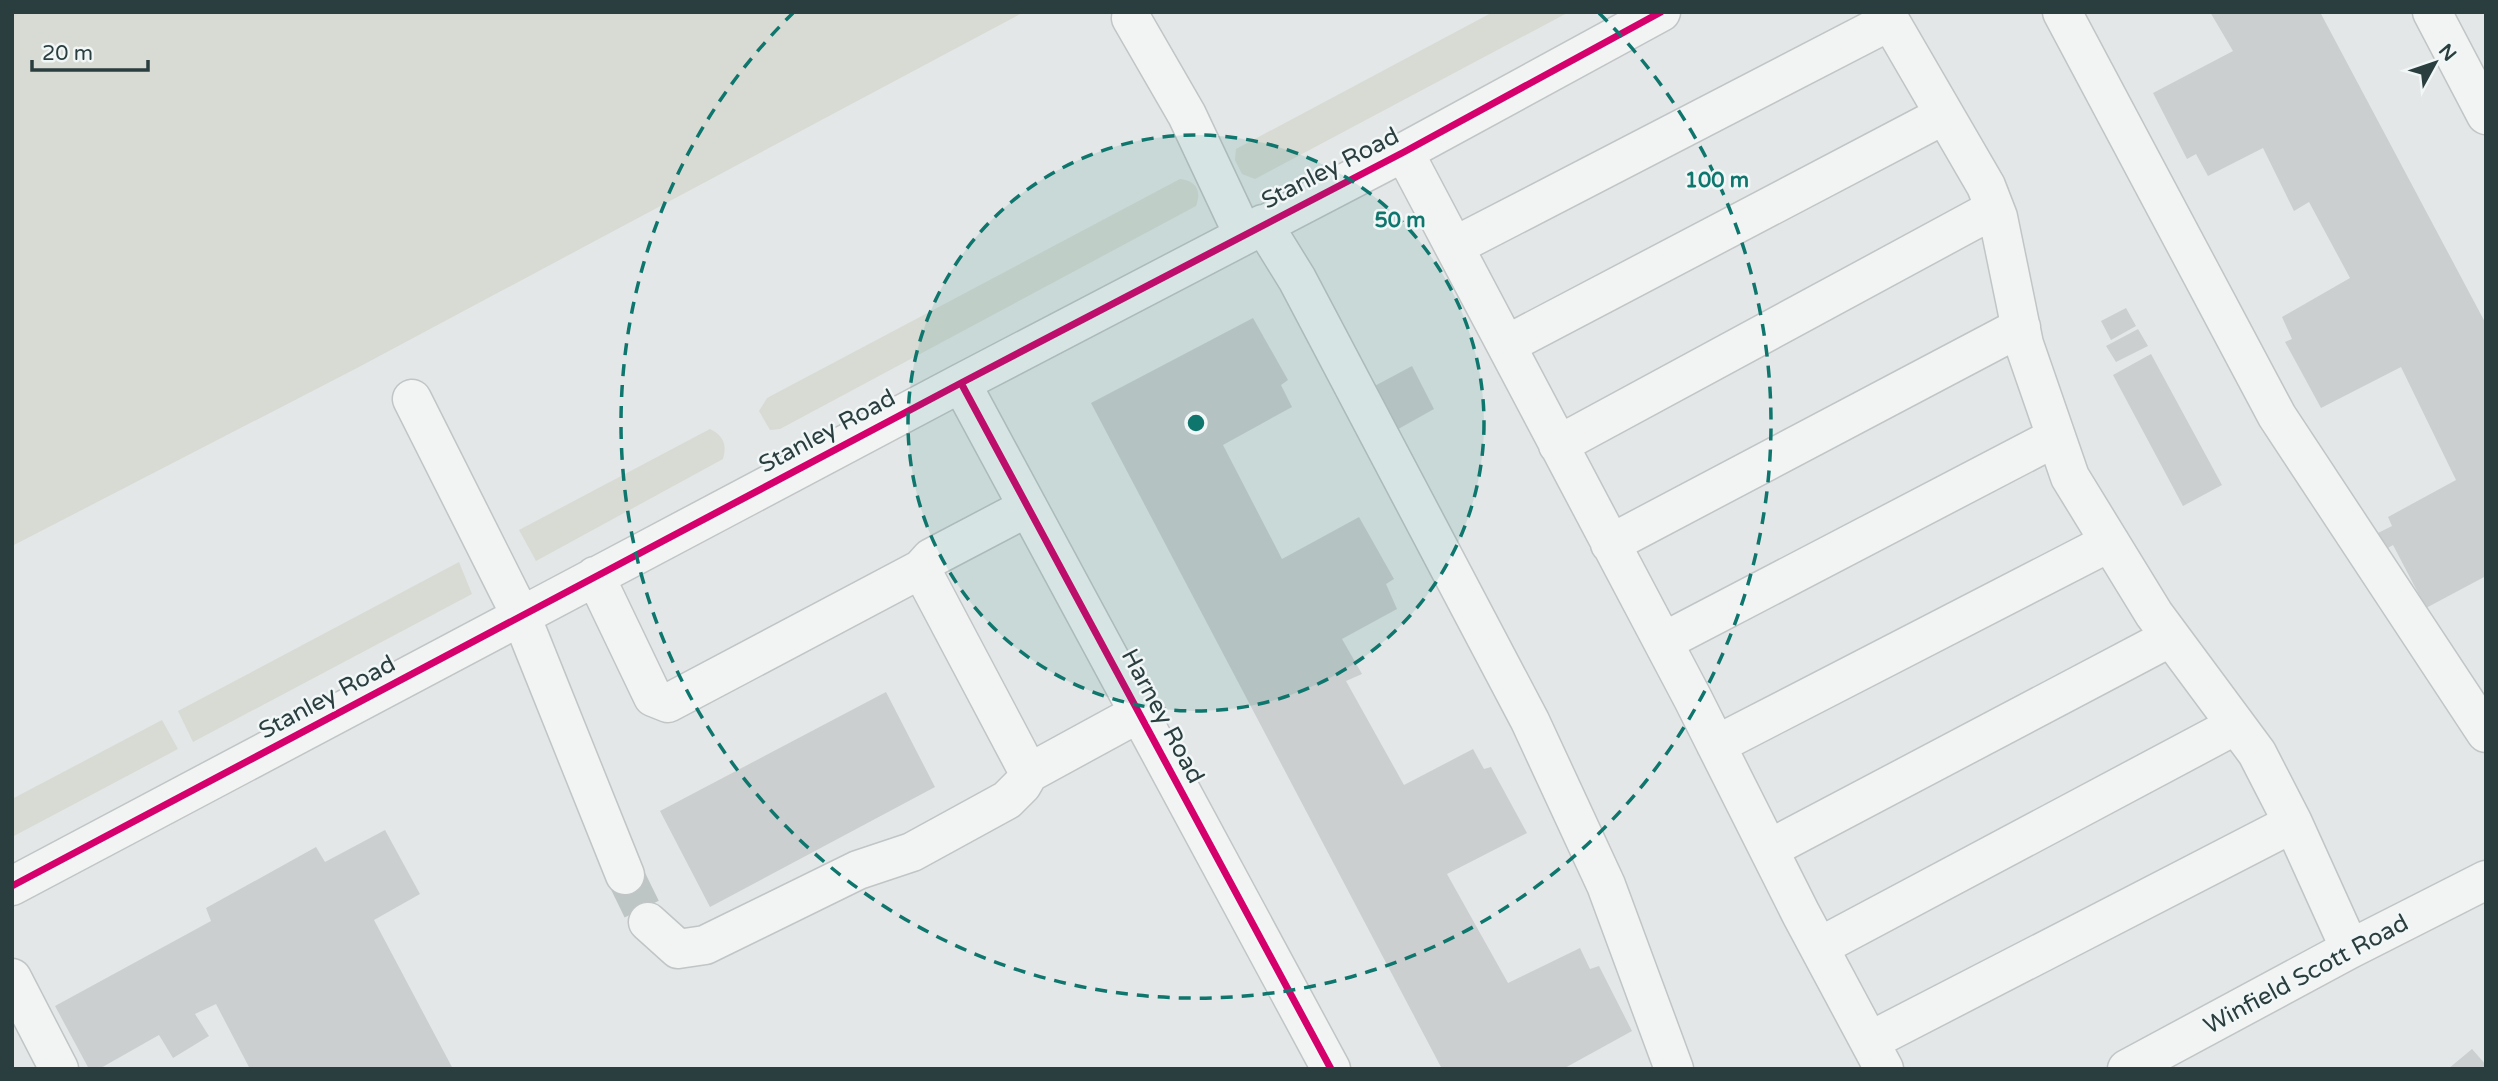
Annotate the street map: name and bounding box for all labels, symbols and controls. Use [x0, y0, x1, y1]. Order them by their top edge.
scale bar [32, 28, 147, 72]
north arrow [2400, 28, 2470, 98]
text: N [2434, 40, 2461, 66]
text: 20 m [42, 41, 93, 66]
street label: Stanley Road [1257, 121, 1404, 216]
text: 100 m [1685, 168, 1749, 193]
text: 50 m [1374, 208, 1426, 233]
street label: Stanley Road [754, 383, 900, 480]
centre of rings [1184, 411, 1208, 435]
street label: Harney Road [1115, 644, 1210, 789]
street label: Stanley Road [254, 649, 400, 746]
street label: Winfield Scott Road [2199, 908, 2413, 1041]

